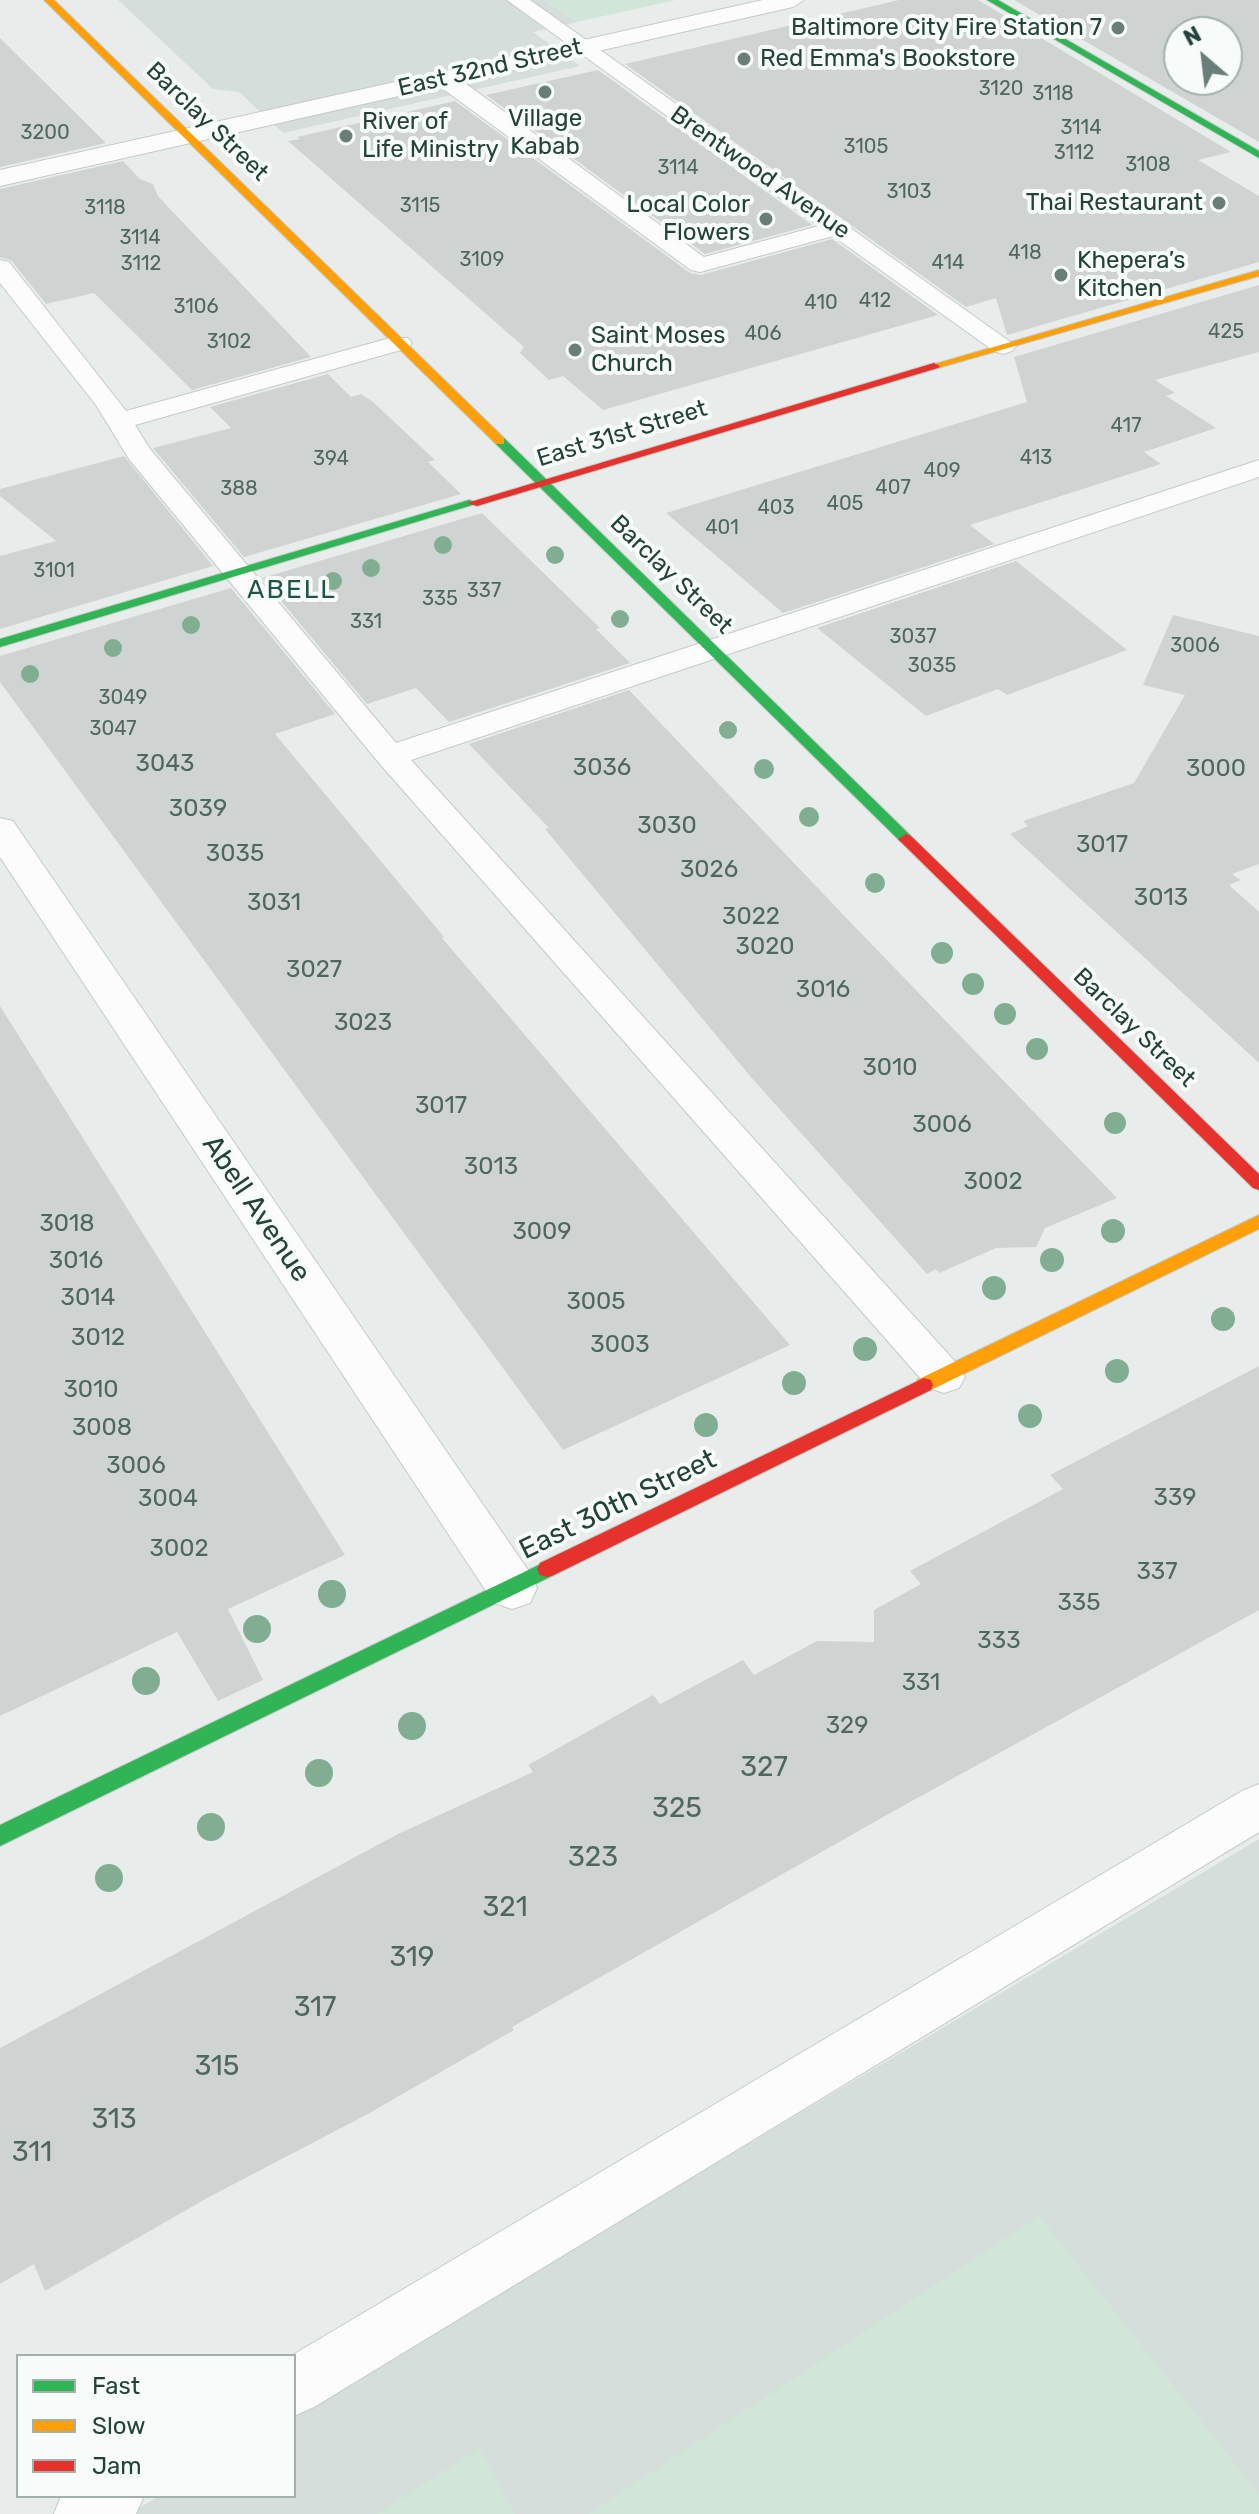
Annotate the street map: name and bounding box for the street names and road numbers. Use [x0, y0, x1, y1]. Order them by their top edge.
street label: East 32nd Street [395, 33, 585, 103]
street label: Barclay Street [140, 57, 274, 187]
street label: Brentwood Avenue [665, 100, 855, 246]
street label: East 31st Street [533, 394, 711, 474]
street label: Barclay Street [604, 510, 738, 640]
street label: Barclay Street [1067, 963, 1201, 1093]
street label: Abell Avenue [195, 1129, 317, 1289]
street label: East 30th Street [514, 1443, 722, 1567]

